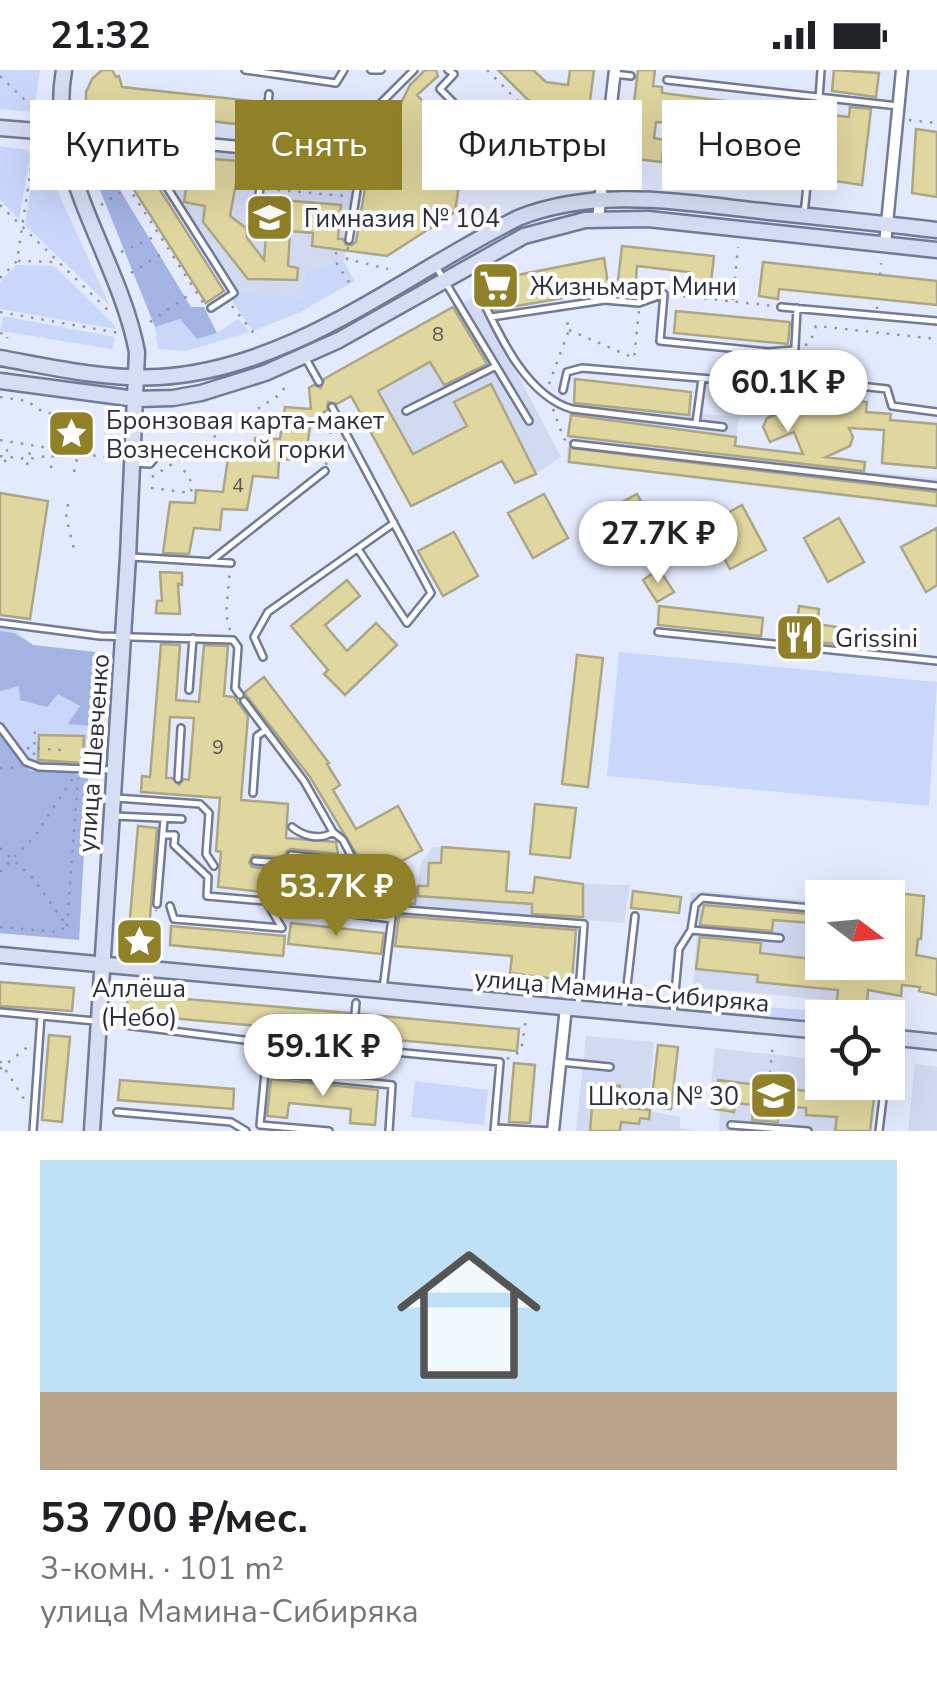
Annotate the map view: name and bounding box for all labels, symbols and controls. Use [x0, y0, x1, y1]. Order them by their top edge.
text: 21:32 [50, 10, 151, 61]
chip: Купить [30, 100, 215, 190]
chip: Снять [235, 100, 402, 190]
chip: Фильтры [422, 100, 642, 190]
chip: Новое [662, 100, 837, 190]
school or university icon: Гимназия № 104 [243, 192, 295, 244]
place label: Гимназия № 104 [304, 202, 500, 236]
supermarket icon: Жизньмарт Мини [469, 260, 521, 312]
place label: Жизньмарт Мини [530, 270, 737, 304]
house number: 8 [432, 321, 444, 348]
pin: 60.1K ₽ [696, 350, 880, 435]
text: 60.1K ₽ [731, 361, 845, 404]
place label: Бронзовая карта-макет Вознесенской горки [106, 404, 384, 467]
place icon: Бронзовая карта-макет Вознесенской горки [45, 408, 97, 460]
house number: 4 [232, 472, 244, 499]
pin: 27.7K ₽ [566, 501, 750, 586]
text: 27.7K ₽ [601, 512, 715, 555]
restaurant icon: Grissini [774, 612, 826, 664]
place label: Grissini [835, 622, 918, 656]
street label: улица Шевченко [70, 653, 118, 854]
house number: 9 [212, 734, 224, 761]
pin: 53.7K ₽ [244, 854, 428, 939]
text: 53.7K ₽ [279, 865, 393, 908]
north arrow [805, 880, 905, 980]
map controls [805, 880, 905, 1100]
place icon: Аллёша (Небо) [113, 916, 165, 968]
street label: улица Мамина-Сибиряка [473, 961, 771, 1021]
place label: Аллёша (Небо) [92, 972, 186, 1035]
button: locate [805, 1000, 905, 1100]
pin: 59.1K ₽ [231, 1014, 415, 1099]
text: 59.1K ₽ [266, 1025, 380, 1068]
school or university icon: Школа № 30 [748, 1070, 800, 1122]
place label: Школа № 30 [588, 1080, 739, 1114]
icon: home [379, 1225, 559, 1405]
text: 53 700 ₽/мес. [40, 1490, 308, 1547]
text: 3-комн. · 101 m² [40, 1547, 284, 1590]
text: улица Мамина-Сибиряка [40, 1590, 419, 1633]

